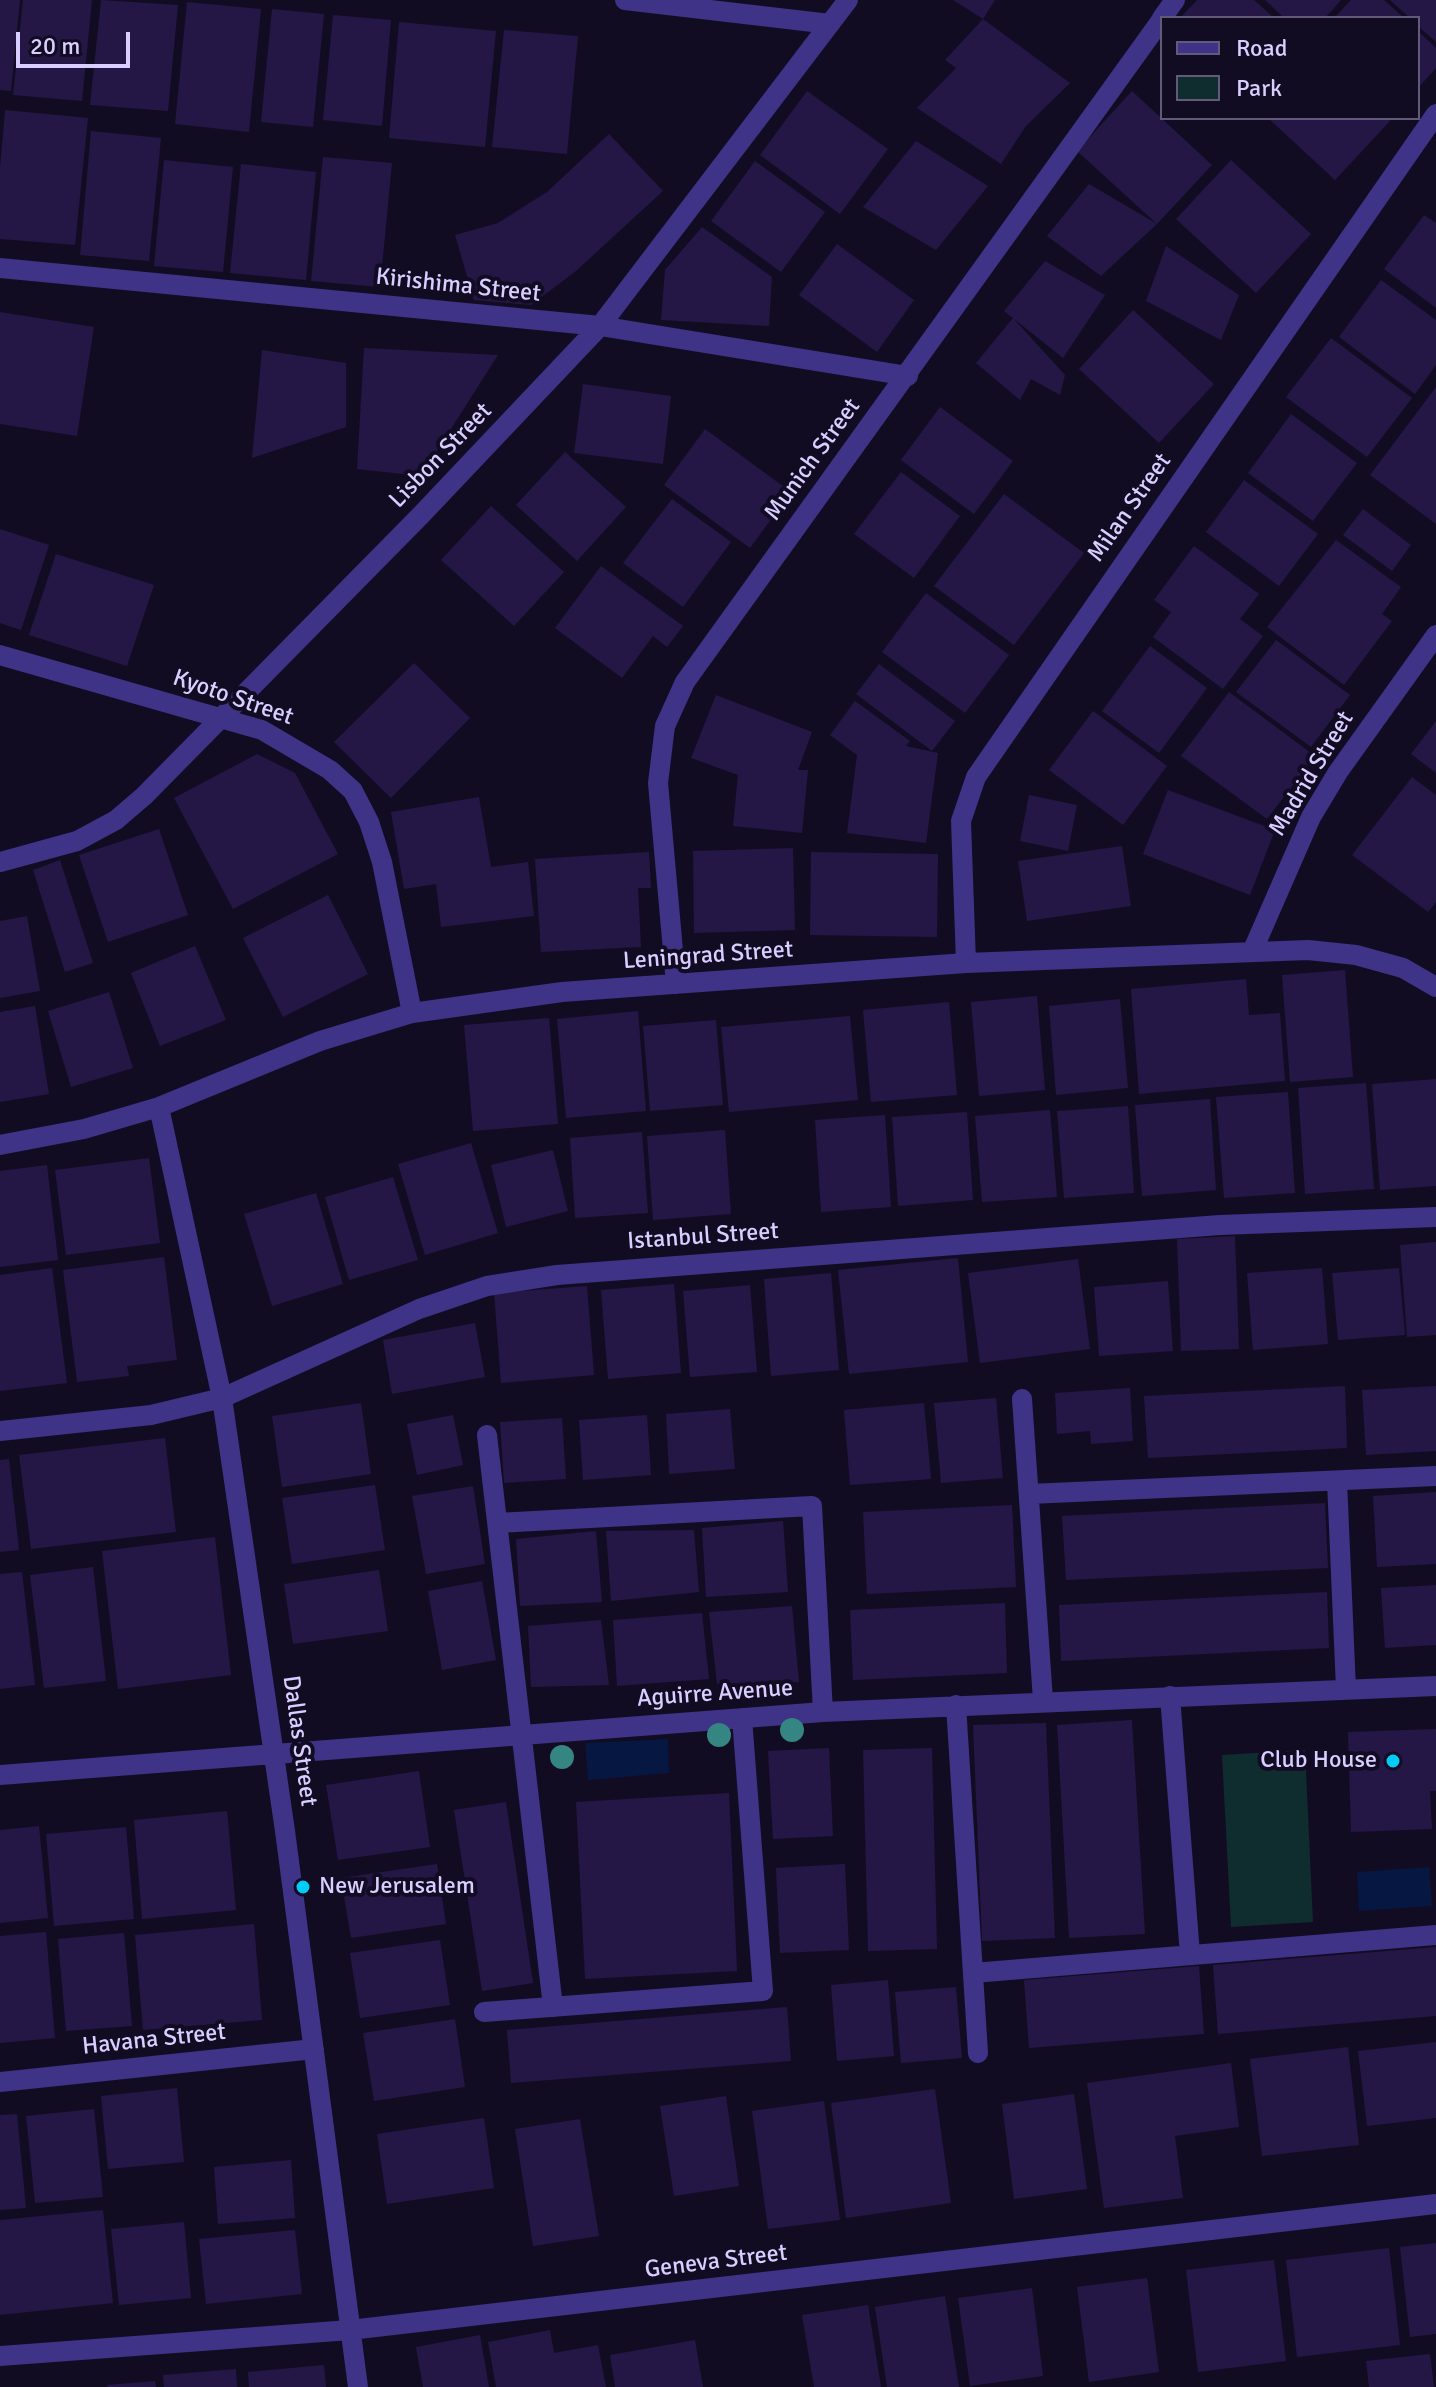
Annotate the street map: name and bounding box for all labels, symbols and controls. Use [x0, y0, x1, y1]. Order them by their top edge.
scale bar [20, 16, 134, 66]
legend [1160, 16, 1420, 120]
text: 20 m [30, 31, 80, 61]
text: Road [1236, 33, 1287, 63]
text: Park [1236, 73, 1282, 103]
street label: Kirishima Street [374, 263, 542, 309]
street label: Munich Street [759, 393, 867, 527]
street label: Lisbon Street [384, 397, 498, 515]
street label: Milan Street [1082, 448, 1178, 568]
street label: Kyoto Street [169, 664, 297, 732]
street label: Madrid Street [1263, 706, 1361, 842]
street label: Leningrad Street [622, 936, 794, 976]
street label: Istanbul Street [626, 1217, 780, 1257]
street label: Dallas Street [276, 1674, 322, 1808]
street label: Aguirre Avenue [636, 1674, 794, 1714]
place label: Club House [1260, 1747, 1377, 1775]
marker: Club House [1384, 1752, 1402, 1770]
place label: New Jerusalem [319, 1873, 475, 1901]
marker: New Jerusalem [294, 1878, 312, 1896]
street label: Havana Street [81, 2018, 227, 2062]
street label: Geneva Street [643, 2239, 789, 2285]

